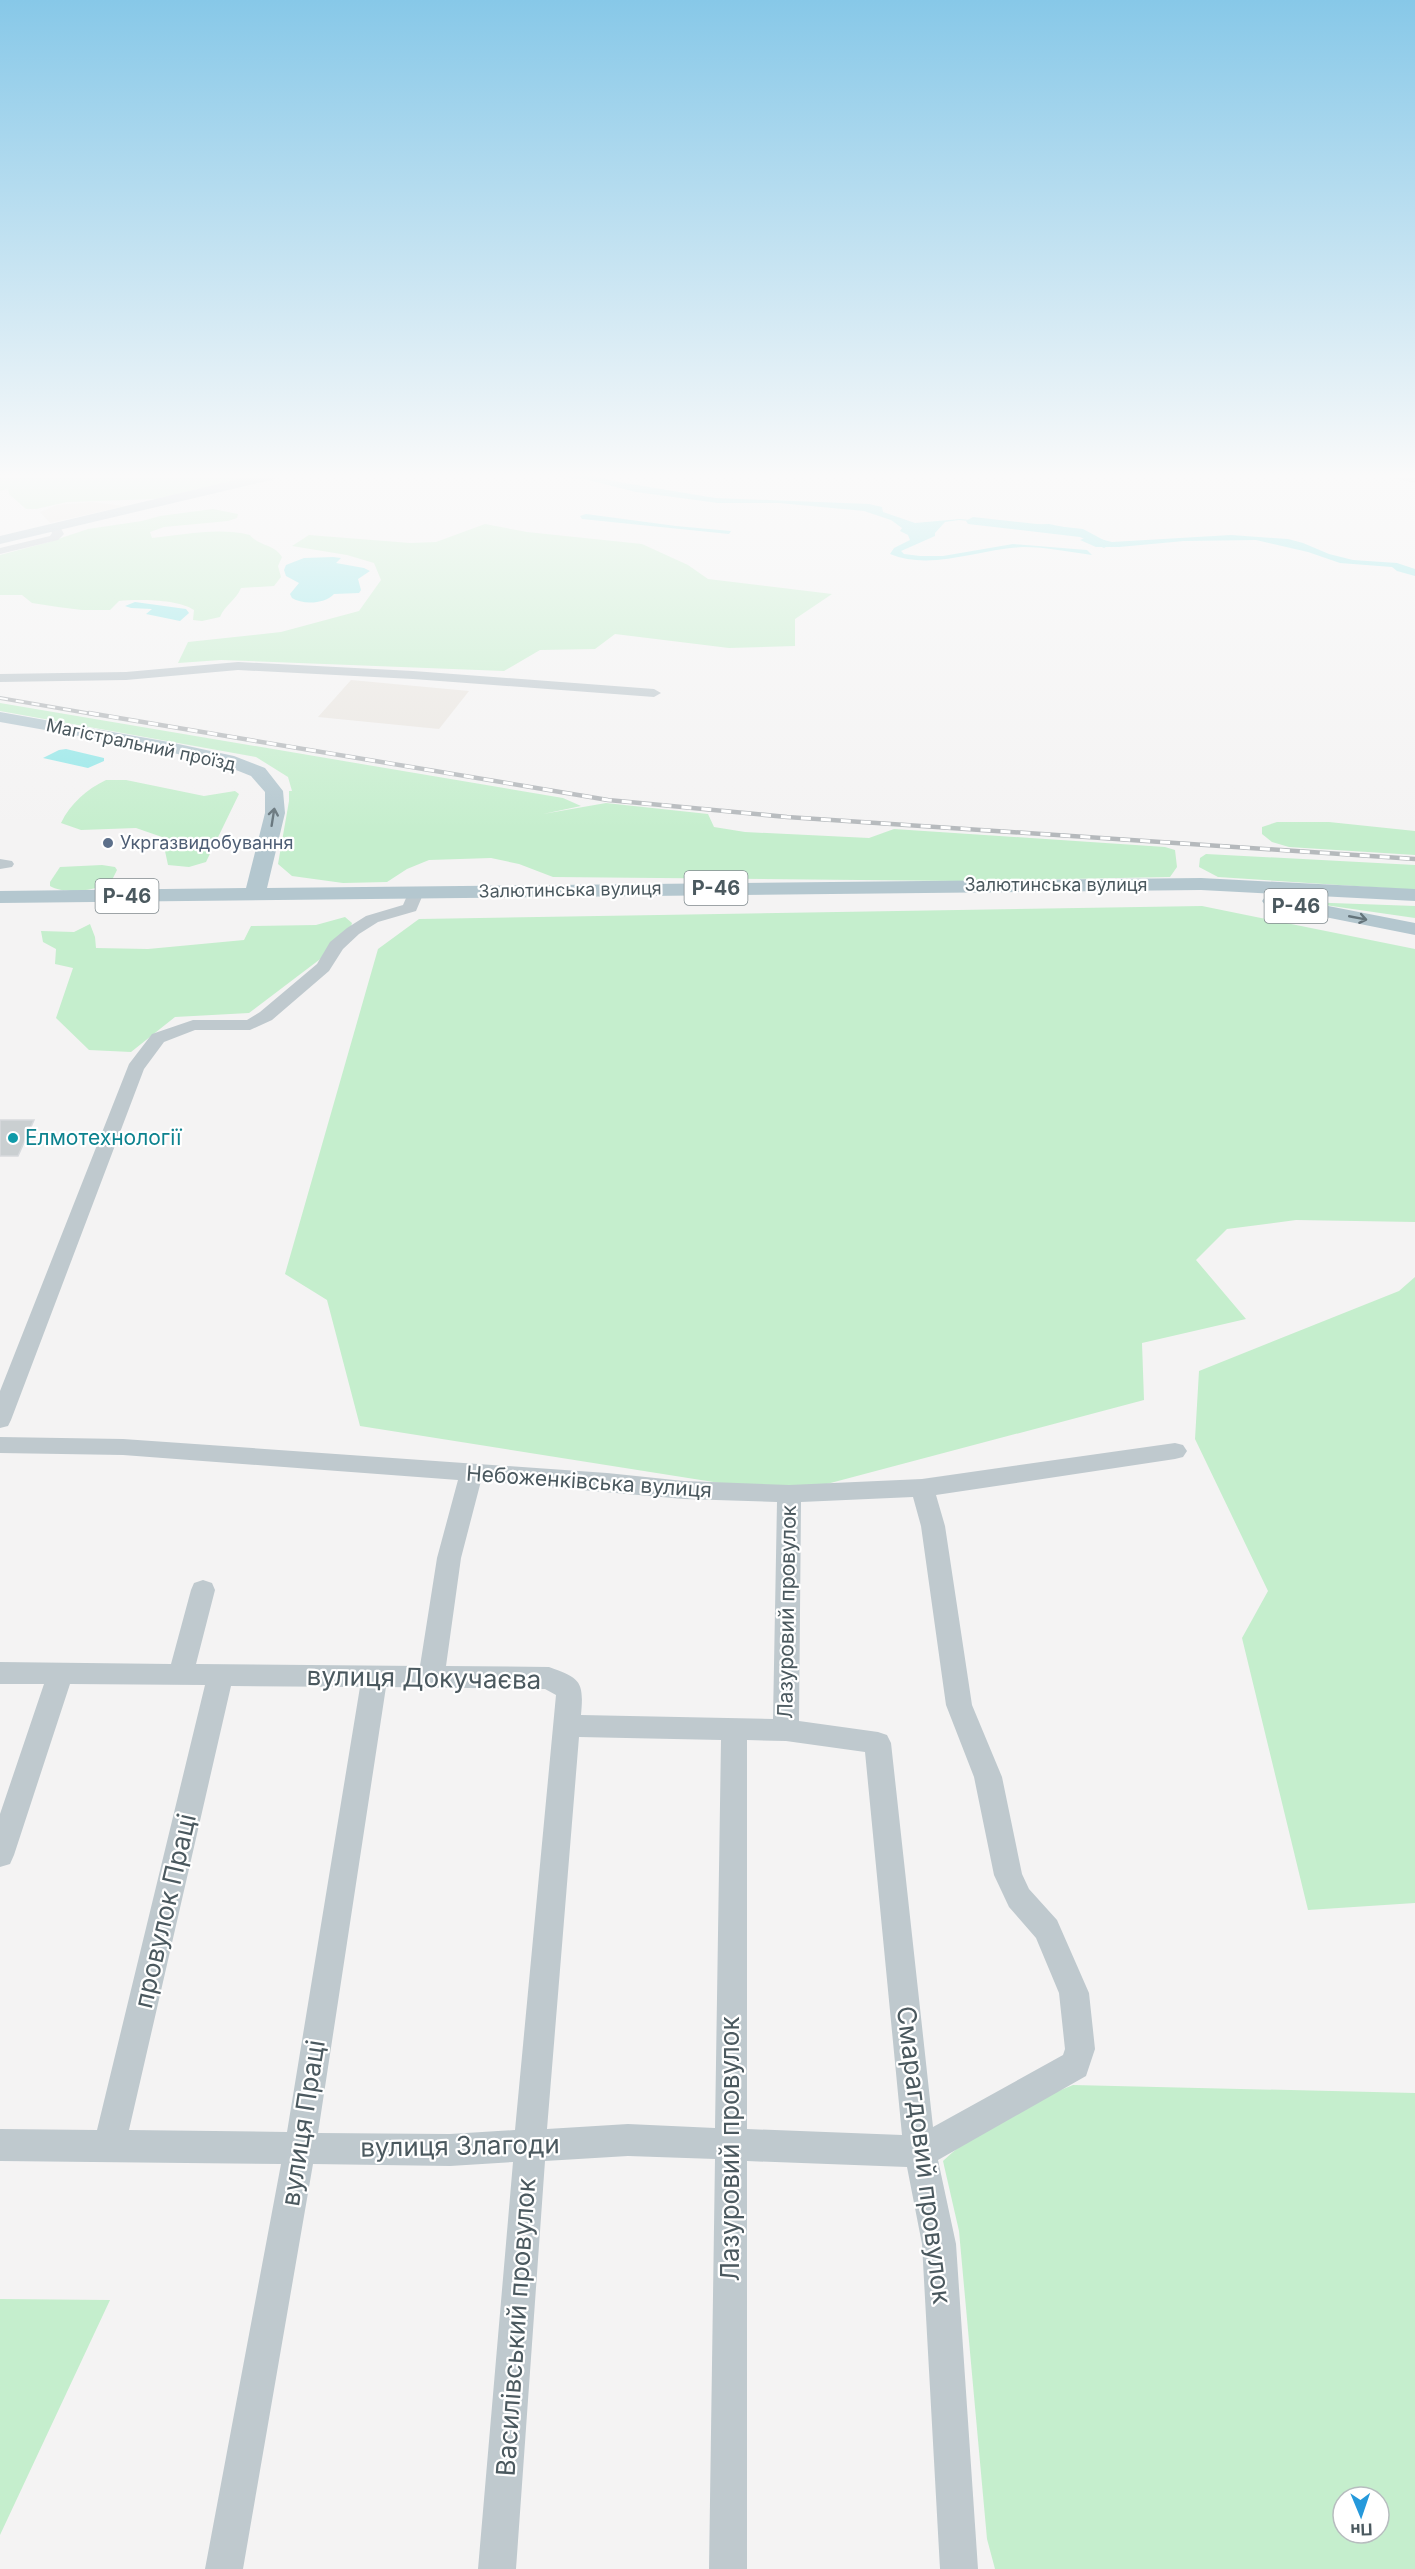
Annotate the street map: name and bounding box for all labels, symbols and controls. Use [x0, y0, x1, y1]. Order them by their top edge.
street label: Магістральний проїзд [44, 714, 238, 775]
one-way arrow [268, 808, 279, 827]
place label: Укргазвидобування [120, 832, 293, 853]
marker: Укргазвидобування [101, 836, 115, 850]
road number: Р-46 [684, 871, 748, 905]
street label: Залютинська вулиця [964, 874, 1148, 895]
street label: Залютинська вулиця [478, 877, 662, 902]
road number: Р-46 [96, 879, 158, 913]
road number: Р-46 [1264, 889, 1328, 923]
one-way arrow [1348, 913, 1367, 924]
place label: Елмотехнології [25, 1125, 182, 1150]
marker: Елмотехнології [6, 1131, 20, 1145]
street label: Небоженківська вулиця [465, 1460, 713, 1503]
street label: Лазуровий провулок [772, 1504, 801, 1719]
street label: вулиця Докучаєва [306, 1660, 542, 1695]
street label: провулок Праці [127, 1811, 202, 2011]
street label: Смарагдовий провулок [891, 2004, 958, 2306]
street label: Лазуровий провулок [714, 2017, 745, 2281]
street label: вулиця Праці [274, 2038, 331, 2208]
street label: вулиця Злагоди [360, 2128, 560, 2163]
street label: Василівський провулок [490, 2177, 541, 2477]
north arrow [1331, 2485, 1391, 2545]
text: Пн [1350, 2520, 1373, 2540]

